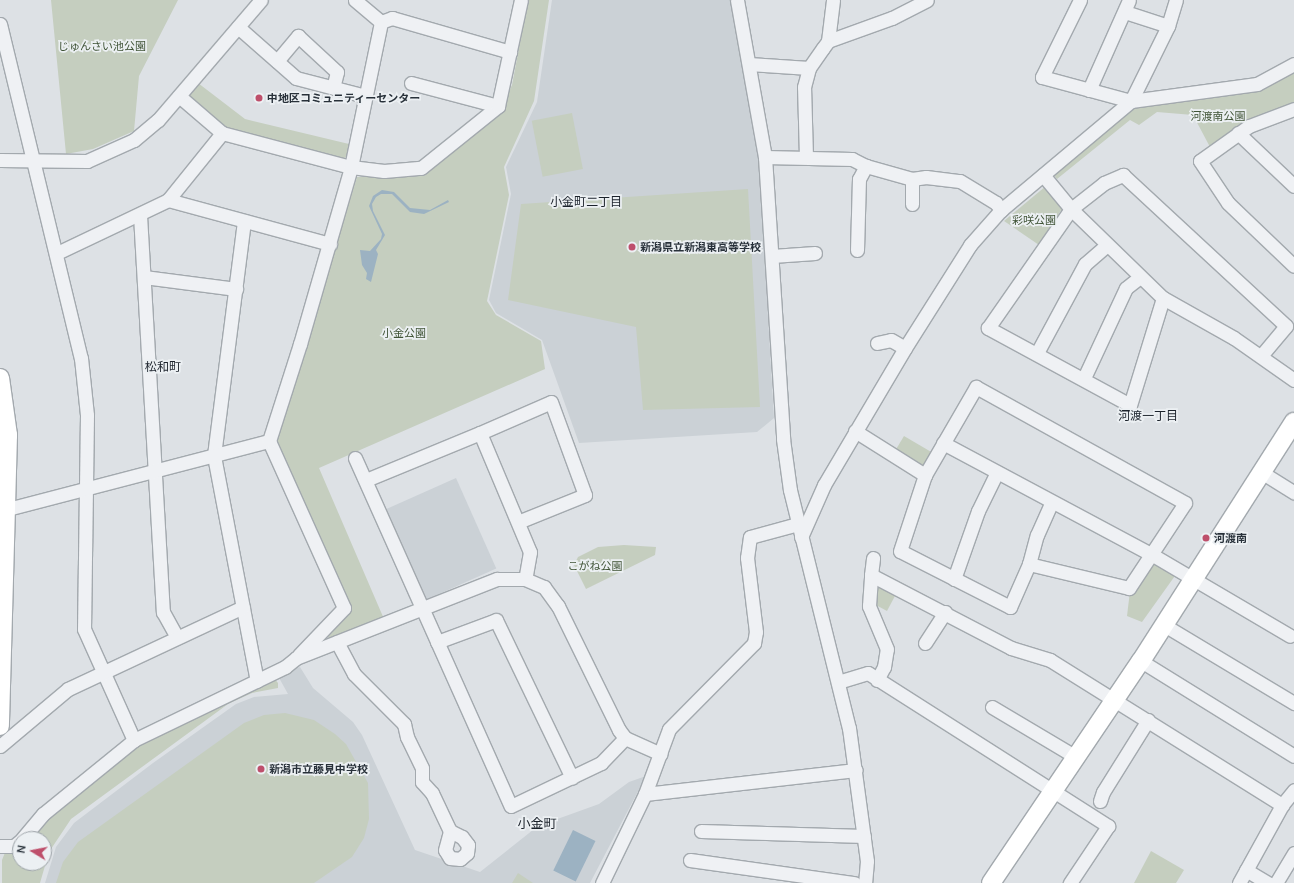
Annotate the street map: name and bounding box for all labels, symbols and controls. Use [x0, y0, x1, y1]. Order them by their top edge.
park label: じゅんさい池公園 [58, 39, 146, 53]
place label: 中地区コミュニティーセンター [267, 91, 421, 105]
marker: 中地区コミュニティーセンター [254, 93, 264, 103]
park label: 河渡南公園 [1191, 109, 1245, 123]
district label: 小金町二丁目 [550, 195, 622, 209]
park label: 彩咲公園 [1012, 213, 1056, 227]
place label: 新潟県立新潟東高等学校 [640, 240, 761, 254]
marker: 新潟県立新潟東高等学校 [627, 242, 637, 252]
park label: 小金公園 [382, 326, 426, 340]
district label: 松和町 [145, 360, 181, 374]
district label: 河渡一丁目 [1118, 409, 1178, 423]
place label: 河渡南 [1214, 531, 1247, 545]
marker: 河渡南 [1201, 533, 1211, 543]
park label: こがね公園 [568, 559, 622, 573]
place label: 新潟市立藤見中学校 [269, 762, 368, 776]
marker: 新潟市立藤見中学校 [256, 764, 266, 774]
district label: 小金町 [518, 815, 556, 831]
north arrow [12, 831, 52, 871]
text: N [13, 844, 29, 854]

